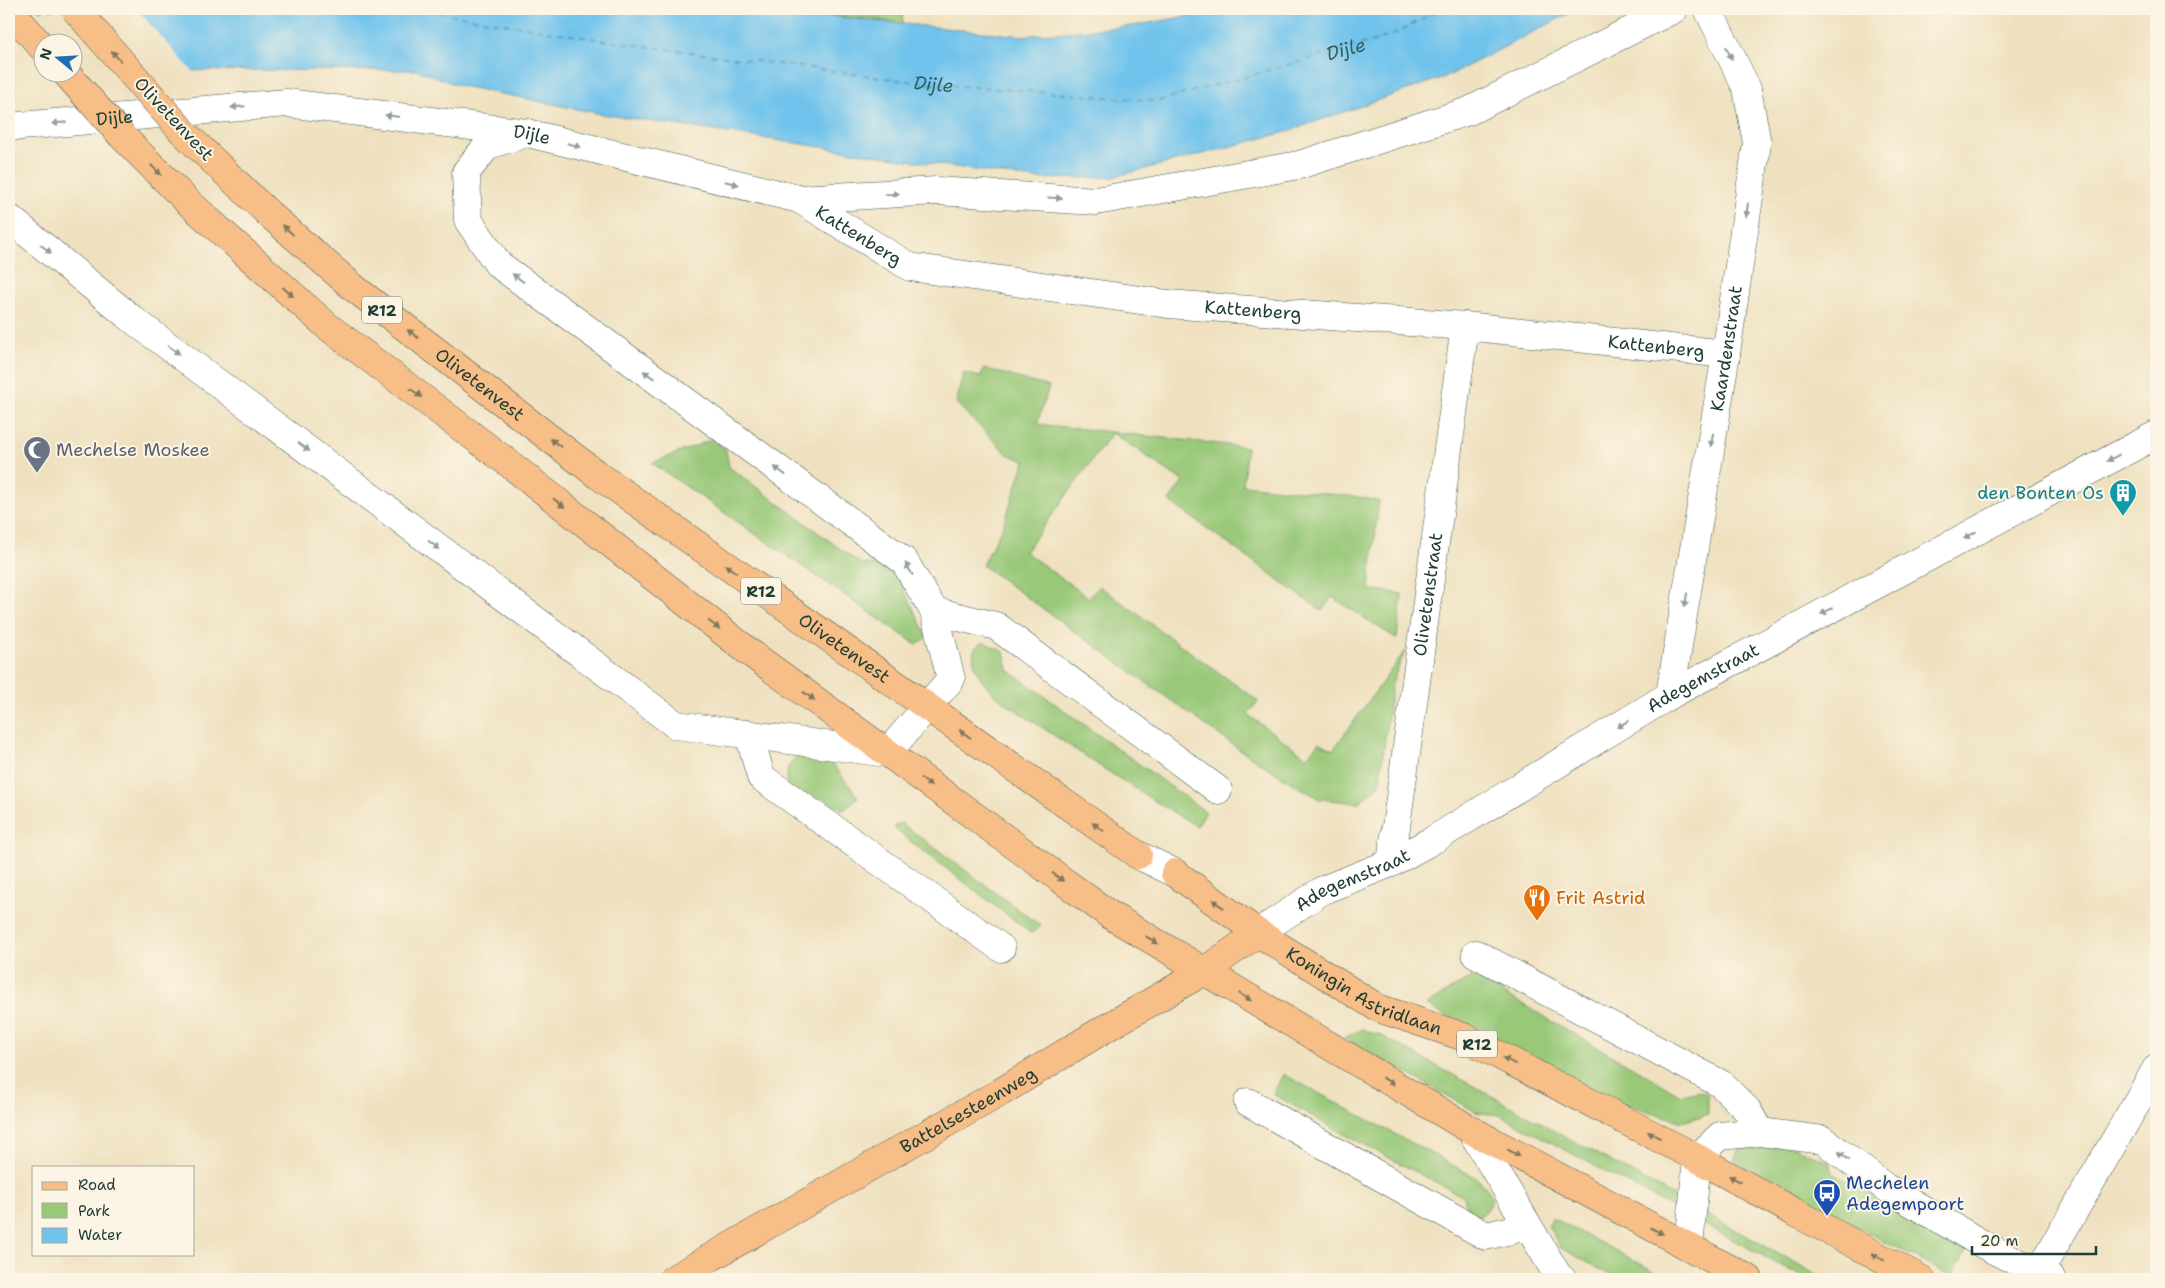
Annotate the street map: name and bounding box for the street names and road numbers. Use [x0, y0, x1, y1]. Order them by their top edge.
street label: Olivetenvest [129, 72, 219, 166]
street label: Dijle [95, 104, 134, 131]
street label: Dijle [512, 119, 553, 150]
street label: Kattenberg [811, 200, 906, 271]
street label: Kaardenstraat [1705, 284, 1748, 413]
street label: Kattenberg [1204, 295, 1302, 326]
road number: R12 [362, 296, 402, 324]
street label: Kattenberg [1607, 329, 1706, 364]
street label: Olivetenvest [430, 342, 529, 427]
street label: Olivetenstraat [1408, 531, 1448, 658]
road number: R12 [741, 578, 781, 604]
street label: Olivetenvest [794, 608, 895, 689]
street label: Adegemstraat [1642, 638, 1763, 718]
street label: Adegemstraat [1290, 843, 1414, 917]
street label: Koningin Astridlaan [1281, 941, 1445, 1041]
road number: R12 [1457, 1030, 1497, 1058]
street label: Battelsesteenweg [896, 1061, 1041, 1159]

